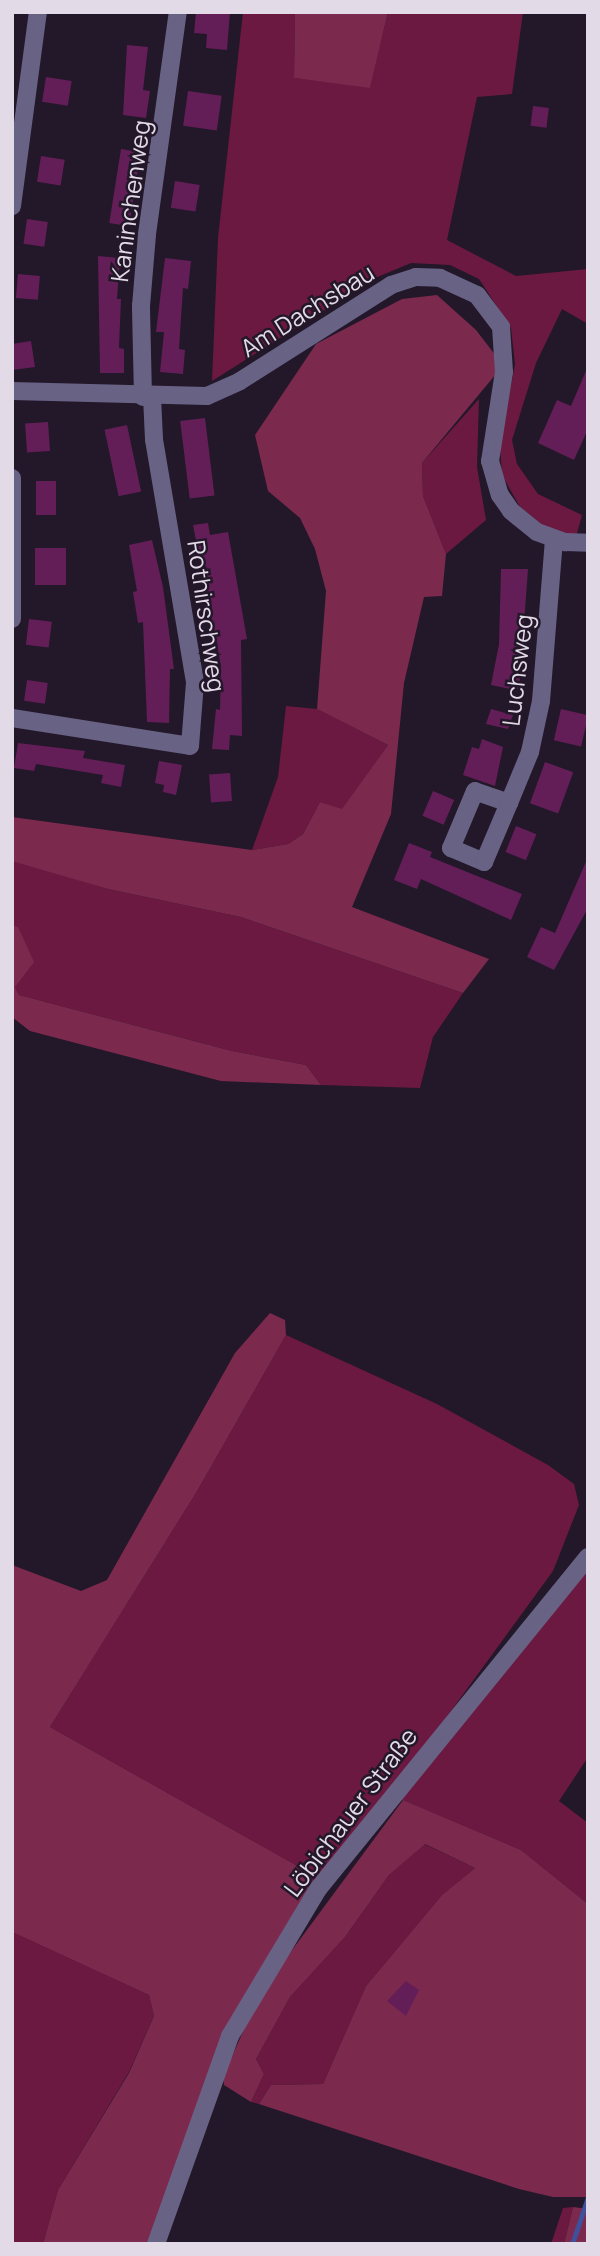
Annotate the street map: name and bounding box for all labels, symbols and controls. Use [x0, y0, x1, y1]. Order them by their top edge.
street label: Kaninchenweg [104, 118, 156, 284]
street label: Am Dachsbau [235, 258, 379, 362]
street label: Rothirschweg [182, 538, 232, 694]
street label: Luchsweg [496, 612, 538, 728]
street label: Löbichauer Straße [277, 1722, 423, 1902]

